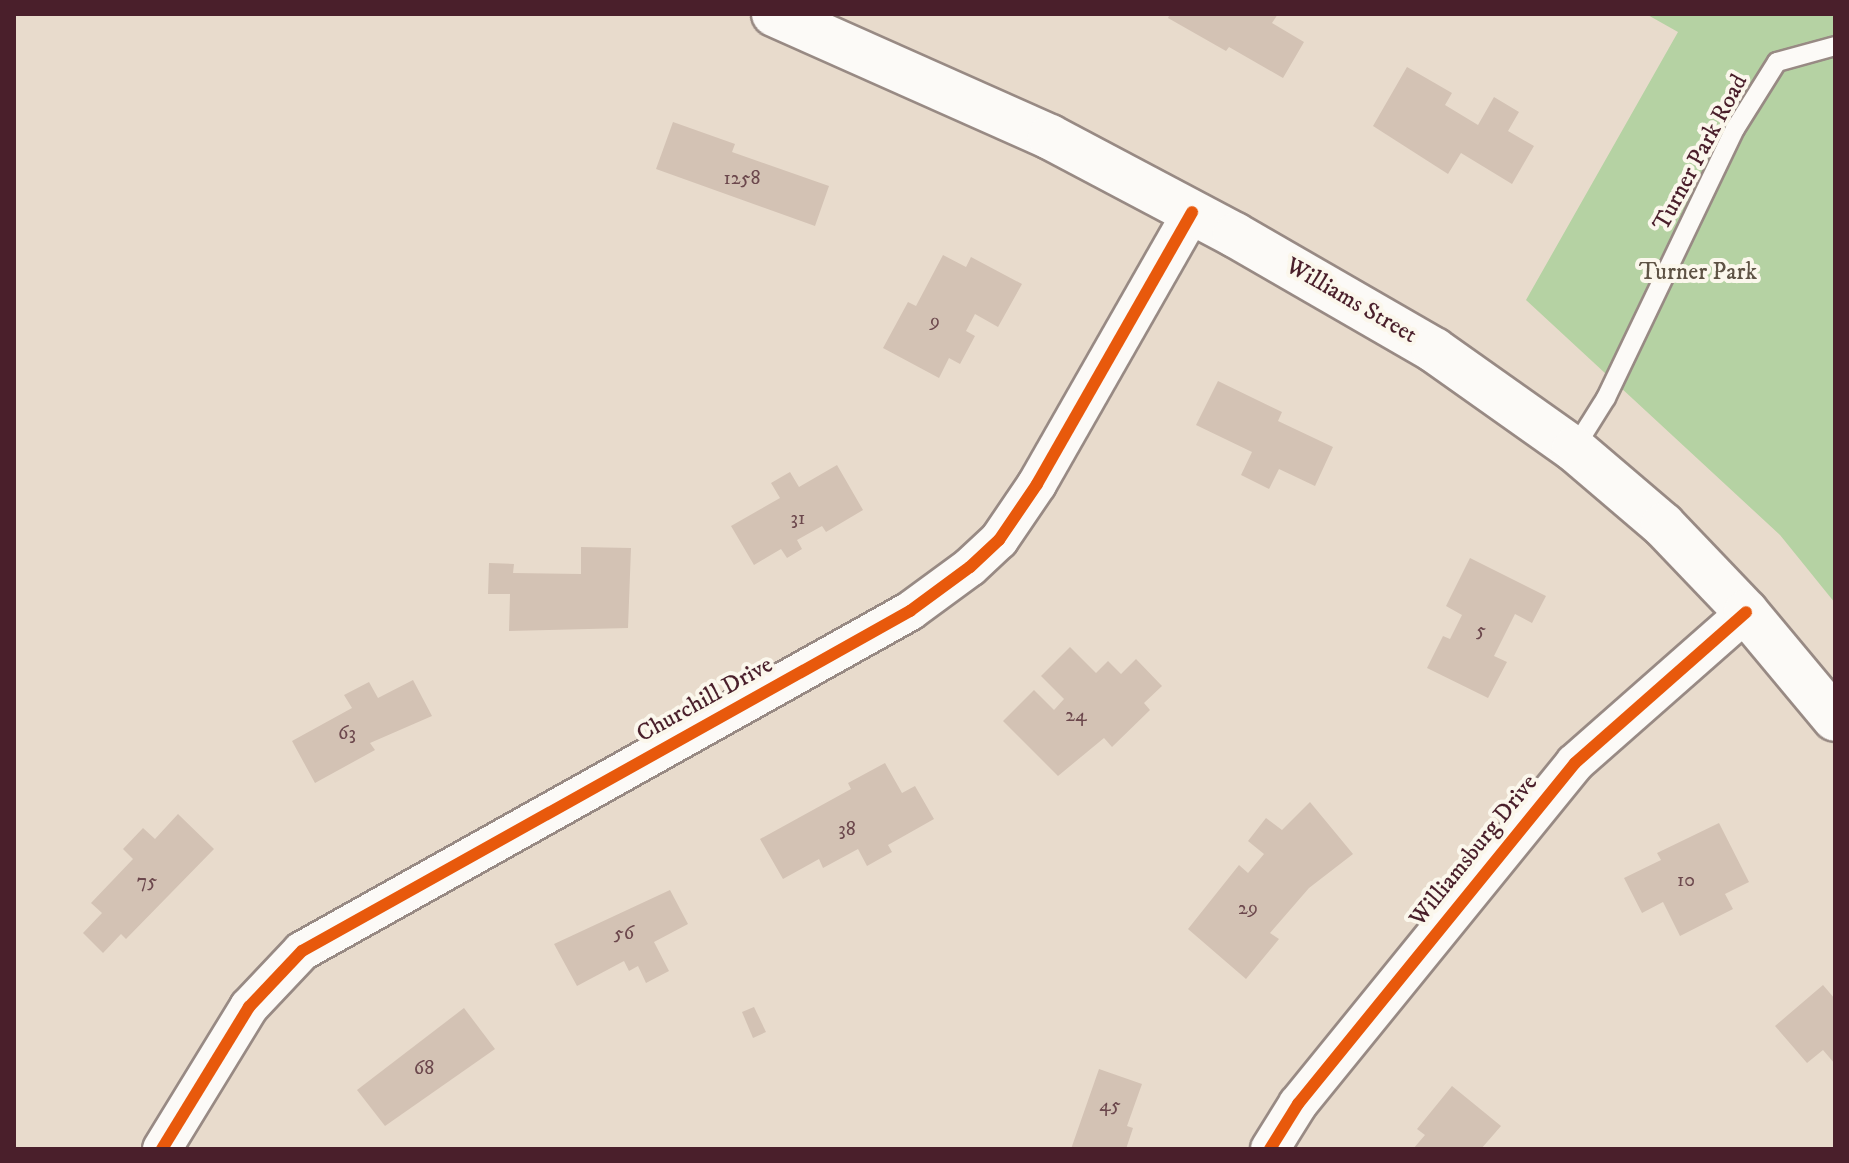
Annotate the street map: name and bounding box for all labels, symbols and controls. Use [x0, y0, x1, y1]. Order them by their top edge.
street label: Turner Park Road [1648, 70, 1754, 236]
house number: 1258 [724, 166, 760, 190]
street label: Williams Street [1280, 252, 1422, 350]
park label: Turner Park [1639, 259, 1757, 287]
house number: 9 [930, 309, 940, 333]
house number: 31 [791, 506, 805, 530]
house number: 5 [1476, 618, 1486, 642]
street label: Churchill Drive [632, 651, 778, 749]
house number: 24 [1065, 703, 1087, 727]
house number: 63 [338, 721, 356, 745]
street label: Williamsburg Drive [1404, 769, 1544, 933]
house number: 38 [838, 817, 856, 841]
house number: 10 [1677, 868, 1695, 892]
house number: 75 [137, 869, 157, 893]
house number: 29 [1238, 896, 1258, 920]
house number: 56 [614, 921, 634, 945]
house number: 68 [414, 1056, 434, 1080]
house number: 45 [1099, 1093, 1121, 1117]

